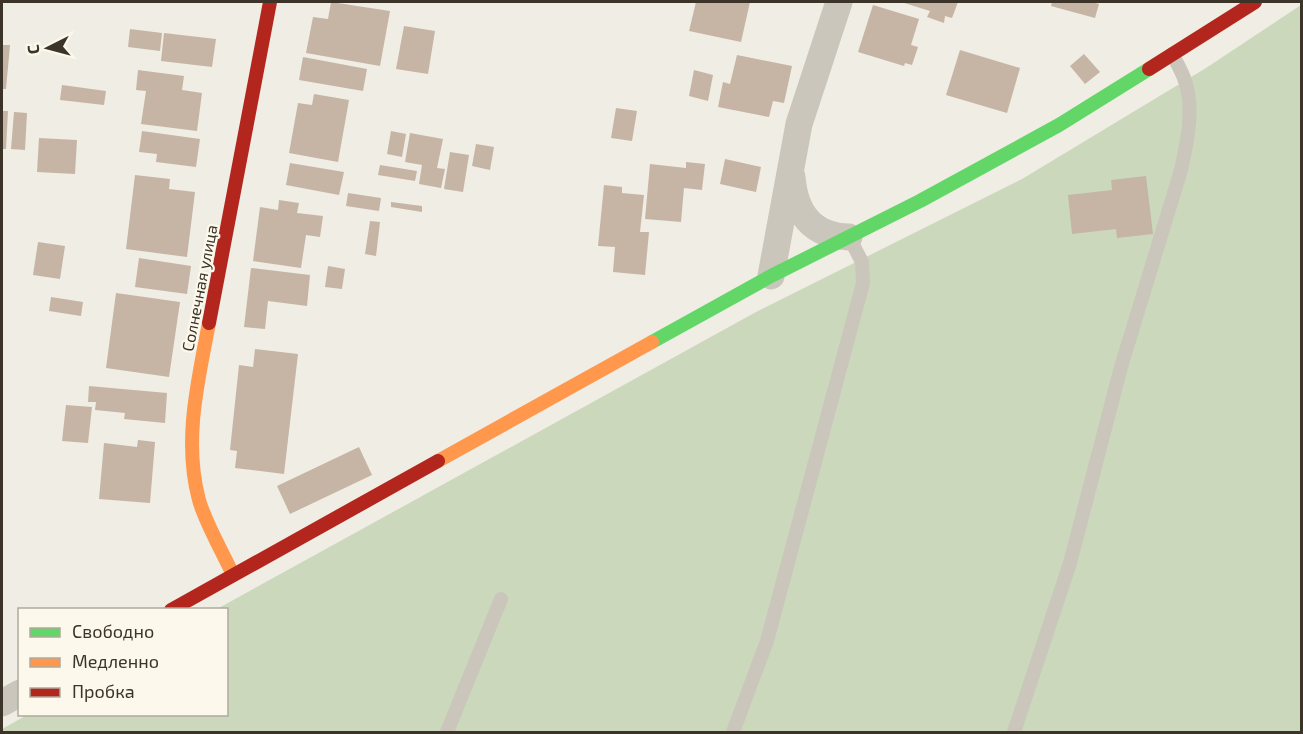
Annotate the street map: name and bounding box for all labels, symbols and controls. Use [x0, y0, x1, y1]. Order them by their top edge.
north arrow [18, 18, 78, 78]
text: С [23, 44, 43, 55]
street label: Солнечная улица [177, 223, 222, 353]
legend [18, 608, 228, 716]
text: Свободно [72, 620, 154, 642]
text: Медленно [72, 650, 159, 672]
text: Пробка [72, 680, 135, 702]

